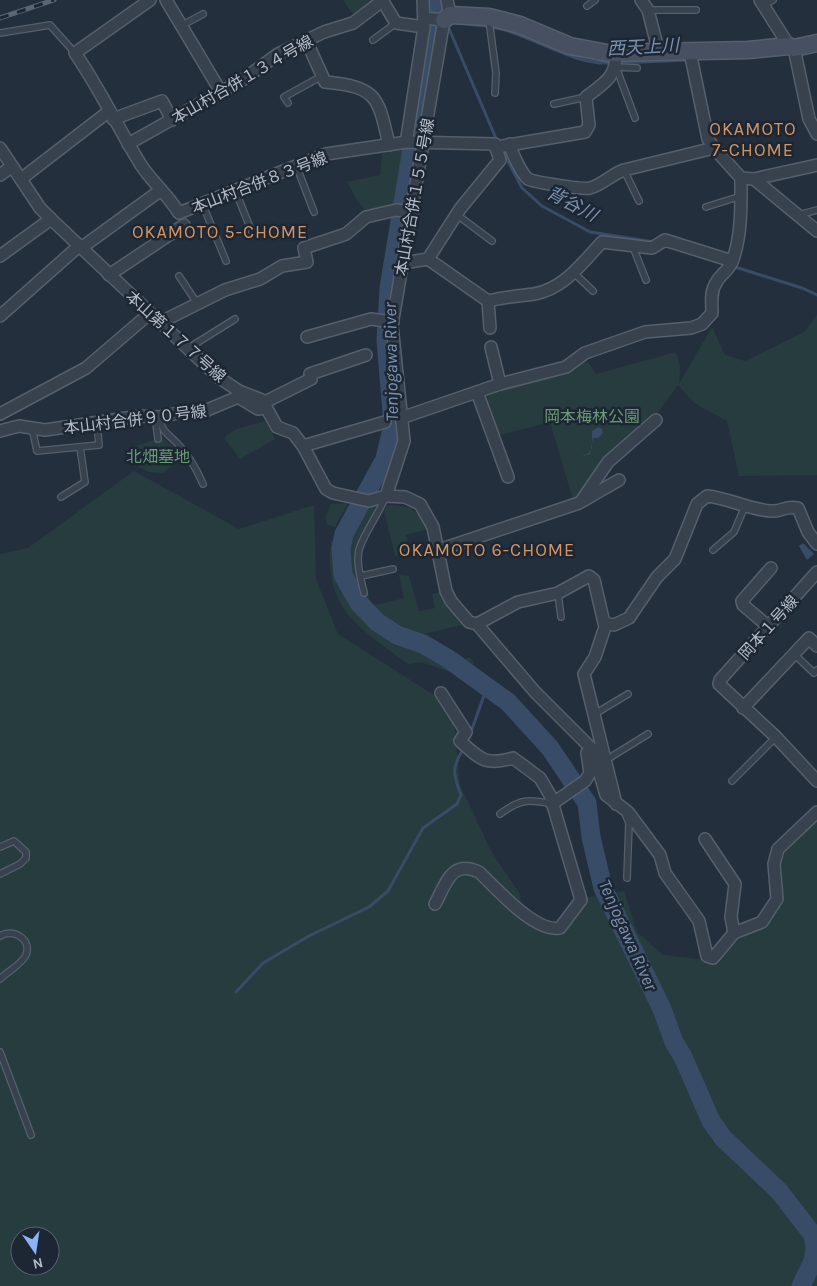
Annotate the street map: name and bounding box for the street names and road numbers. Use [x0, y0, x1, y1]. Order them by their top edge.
street label: 本山村合併１３４号線 [168, 31, 316, 128]
street label: 本山村合併１５５号線 [391, 117, 438, 278]
street label: 本山村合併８３号線 [189, 148, 330, 217]
street label: 本山第１７７号線 [122, 286, 230, 386]
street label: 本山村合併９０号線 [62, 401, 208, 438]
street label: 岡本１号線 [735, 591, 802, 663]

